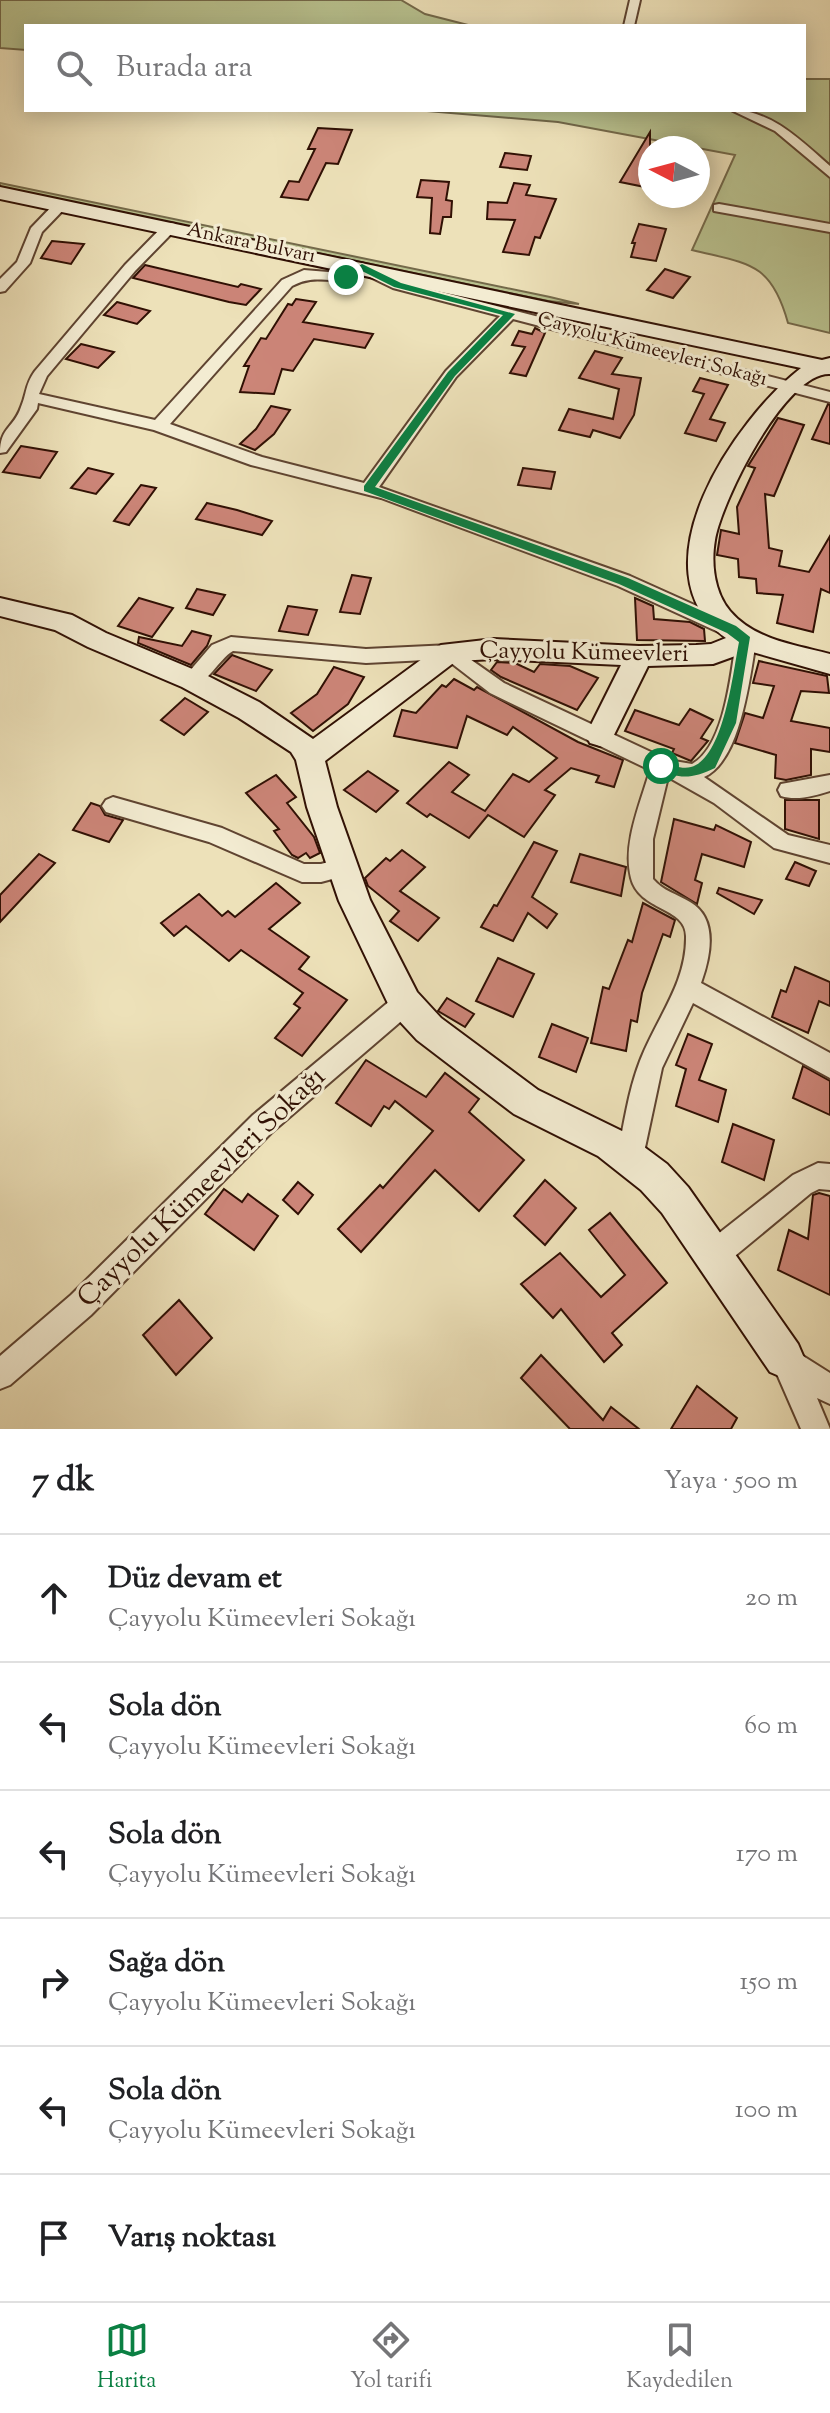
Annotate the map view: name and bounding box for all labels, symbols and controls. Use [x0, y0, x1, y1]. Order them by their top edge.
search box [24, 24, 806, 112]
icon: search [52, 46, 96, 90]
text: Burada ara [116, 47, 253, 90]
north arrow [638, 136, 710, 208]
street label: Ankara Bulvarı [184, 216, 318, 272]
route end [328, 259, 364, 295]
street label: Çayyolu Kümeevleri Sokağı [534, 305, 770, 395]
street label: Çayyolu Kümeevleri [479, 634, 689, 672]
route start [643, 748, 679, 784]
street label: Çayyolu Kümeevleri Sokağı [69, 1058, 335, 1318]
text: 7 dk [32, 1457, 94, 1506]
text: Yaya · 500 m [664, 1463, 798, 1500]
text: Düz devam et [108, 1558, 282, 1601]
icon: ahead [32, 1576, 76, 1620]
text: 20 m [745, 1580, 798, 1617]
text: Çayyolu Kümeevleri Sokağı [108, 1601, 416, 1638]
text: Sola dön [108, 1686, 222, 1729]
icon: left [32, 1704, 76, 1748]
text: 60 m [744, 1708, 798, 1745]
text: Çayyolu Kümeevleri Sokağı [108, 1729, 416, 1766]
text: Sola dön [108, 1814, 222, 1857]
icon: left [32, 1832, 76, 1876]
text: 170 m [736, 1836, 798, 1873]
text: Çayyolu Kümeevleri Sokağı [108, 1857, 416, 1894]
text: Sağa dön [108, 1942, 225, 1985]
icon: right [32, 1960, 76, 2004]
text: 150 m [739, 1964, 798, 2001]
text: Çayyolu Kümeevleri Sokağı [108, 1985, 416, 2022]
text: Sola dön [108, 2070, 222, 2113]
icon: left [32, 2088, 76, 2132]
text: 100 m [735, 2092, 798, 2129]
text: Çayyolu Kümeevleri Sokağı [108, 2113, 416, 2150]
icon: arrive [32, 2216, 76, 2260]
text: Varış noktası [108, 2217, 276, 2260]
tab: Harita [97, 2318, 156, 2398]
tab: Yol tarifi [350, 2318, 432, 2398]
tab: Kaydedilen [626, 2318, 733, 2398]

